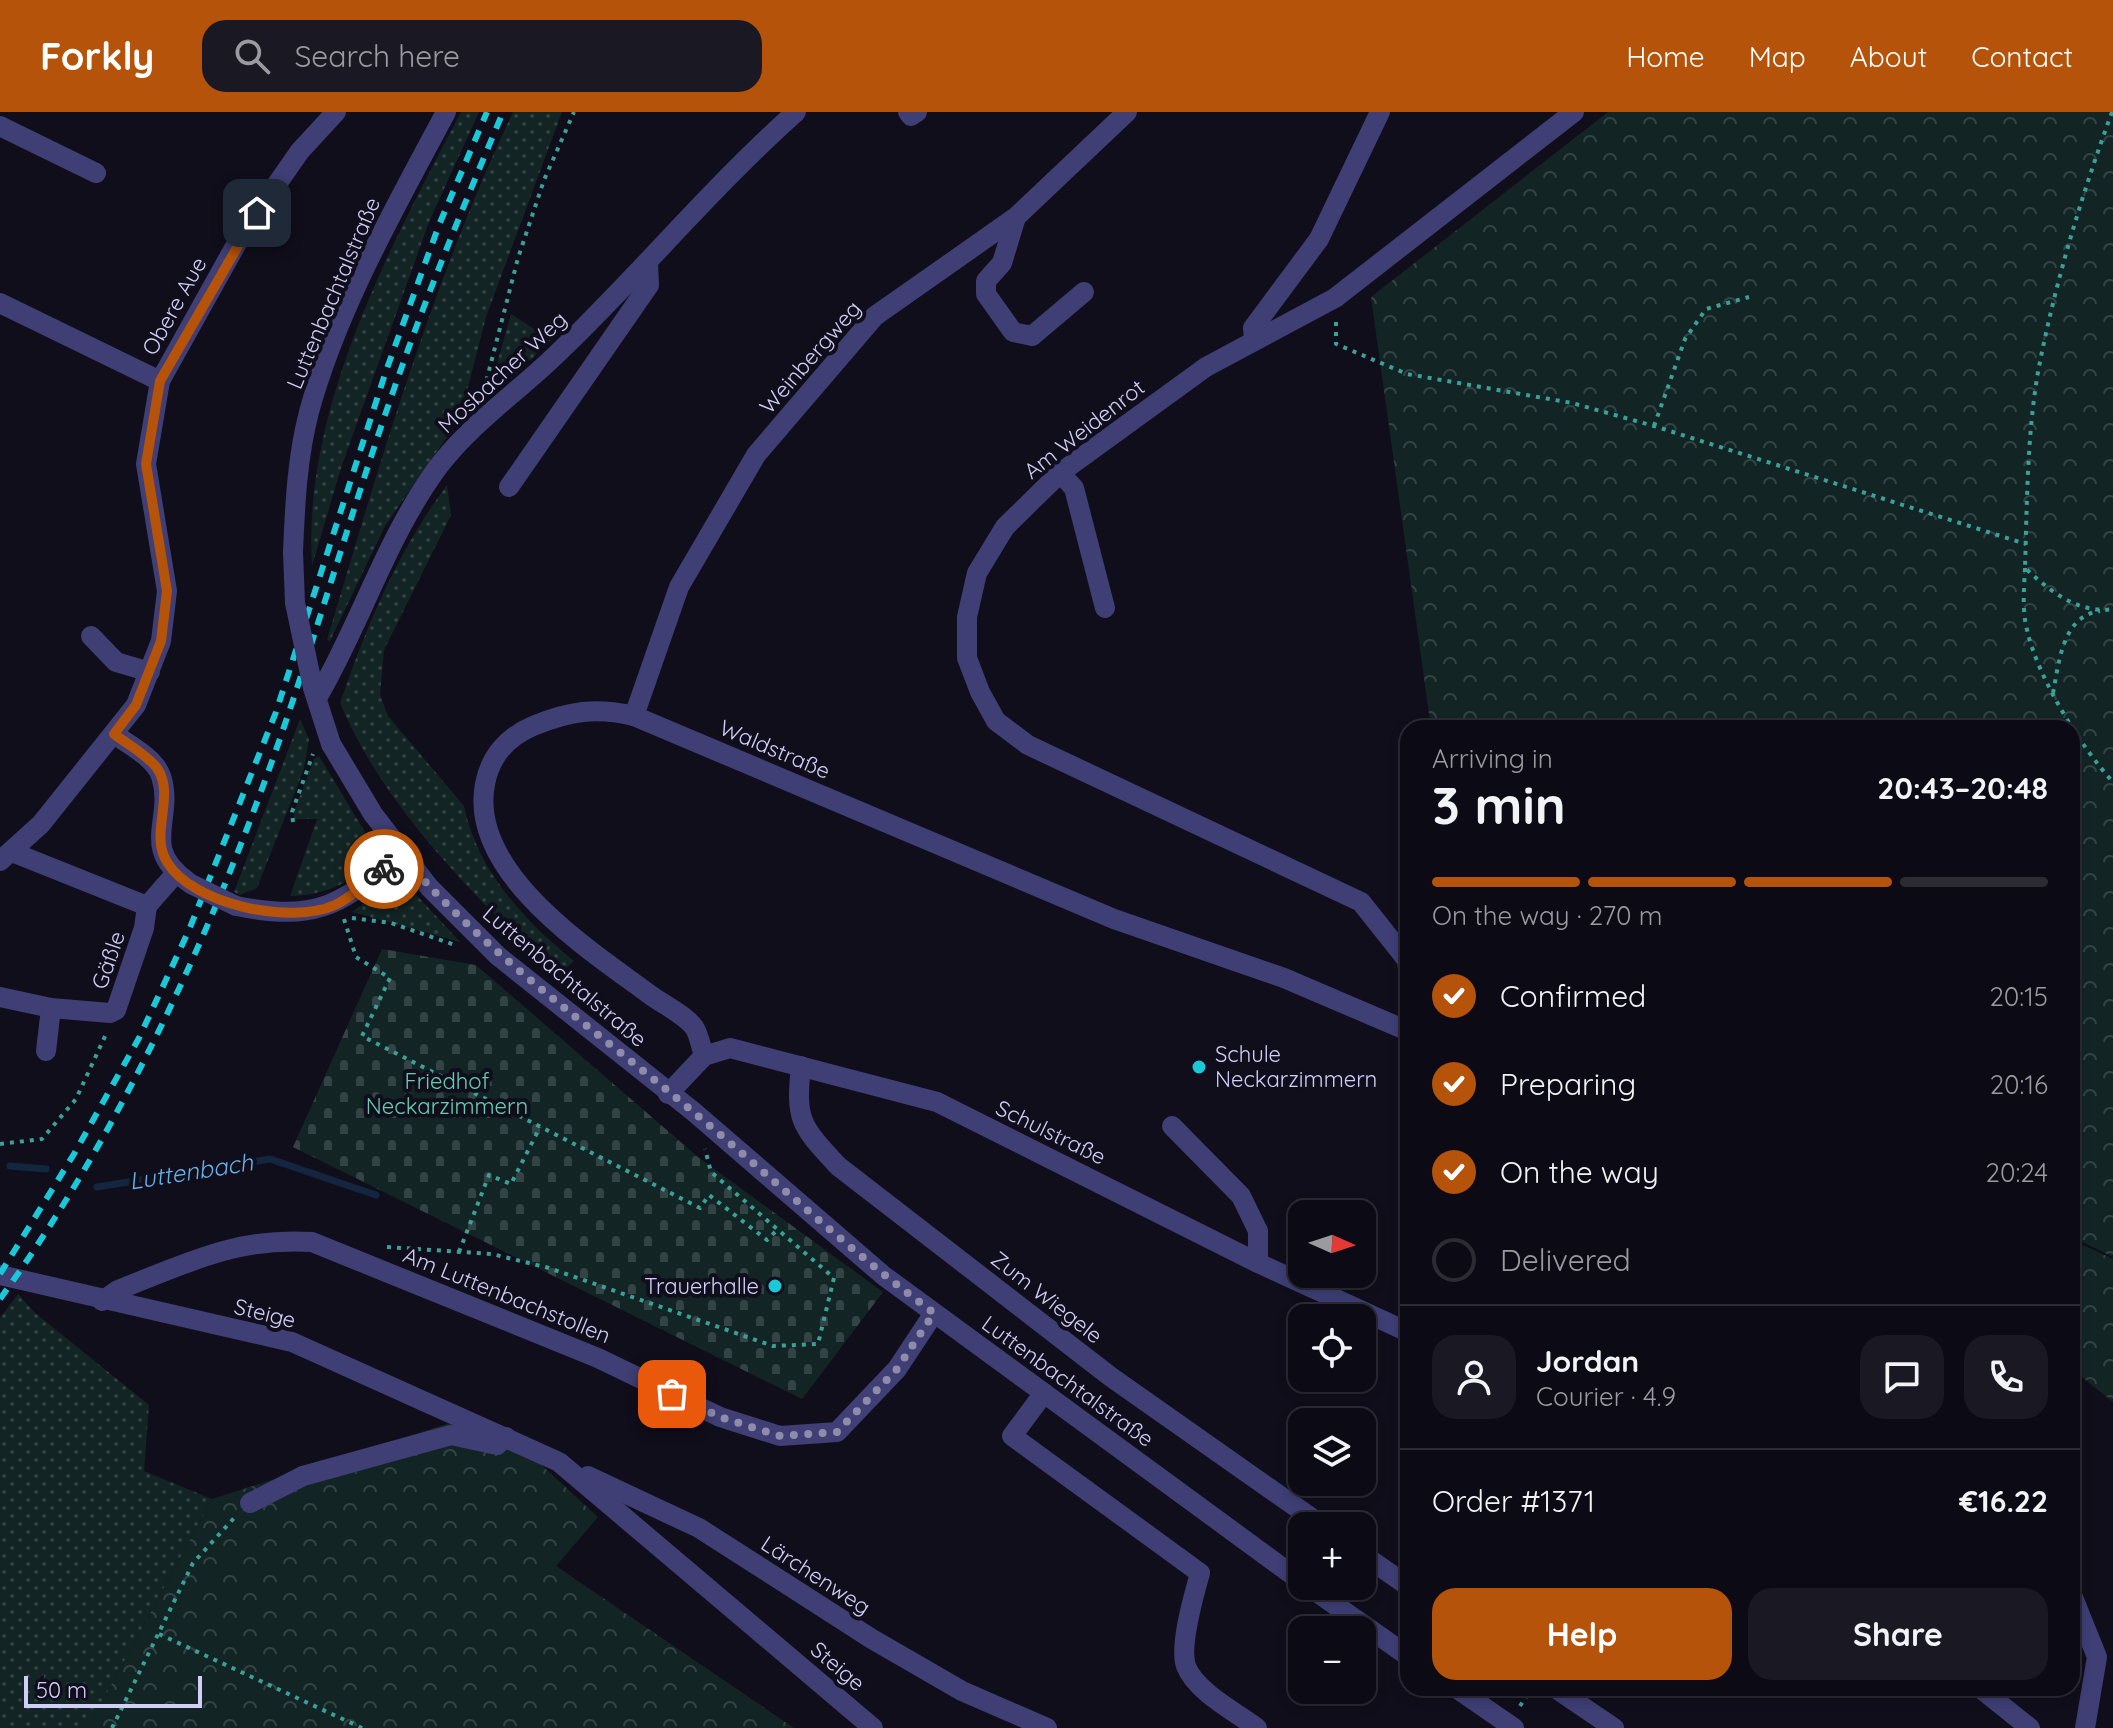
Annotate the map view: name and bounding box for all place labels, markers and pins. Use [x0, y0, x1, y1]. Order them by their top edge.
pin [223, 179, 291, 247]
place label: Schule Neckarzimmern [1215, 1040, 1377, 1093]
marker: Schule Neckarzimmern [1190, 1058, 1208, 1076]
place label: Trauerhalle [644, 1272, 759, 1300]
marker: Trauerhalle [766, 1277, 784, 1295]
pin [638, 1360, 706, 1428]

